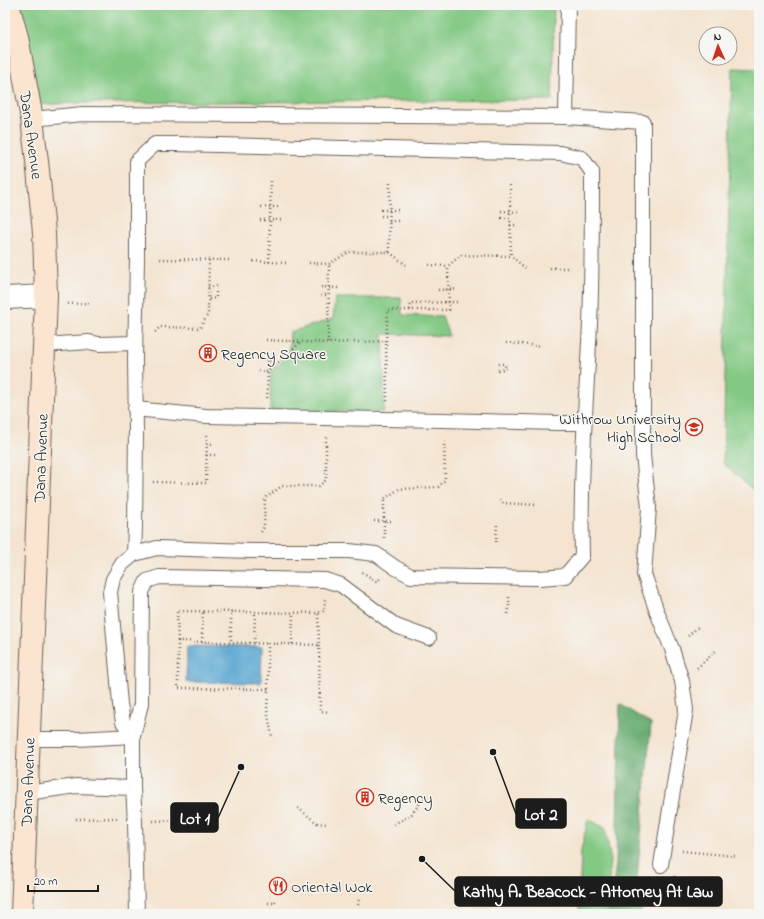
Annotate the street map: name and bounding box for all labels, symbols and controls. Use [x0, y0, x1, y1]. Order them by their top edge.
north arrow [698, 26, 738, 66]
text: N [713, 29, 722, 45]
street label: Dana Avenue [12, 89, 48, 182]
building icon: Regency Square [198, 343, 218, 363]
place label: Regency Square [221, 343, 327, 367]
place label: Withrow University High School [559, 408, 681, 450]
street label: Dana Avenue [28, 412, 56, 504]
school or university icon: Withrow University High School [684, 417, 704, 437]
street label: Dana Avenue [15, 736, 43, 828]
building icon: Regency [355, 787, 375, 807]
place label: Regency [378, 787, 432, 811]
callout: Lot 2 [516, 799, 566, 828]
callout: Lot 1 [171, 803, 218, 832]
text: Lot 2 [524, 803, 558, 828]
text: Lot 1 [180, 807, 211, 832]
scale bar [28, 867, 98, 893]
text: 20 m [34, 873, 57, 891]
restaurant icon: Oriental Wok [268, 876, 288, 896]
place label: Oriental Wok [291, 876, 373, 900]
callout: Kathy A. Beacock - Attorney At Law [455, 877, 722, 906]
text: Kathy A. Beacock - Attorney At Law [463, 880, 713, 907]

